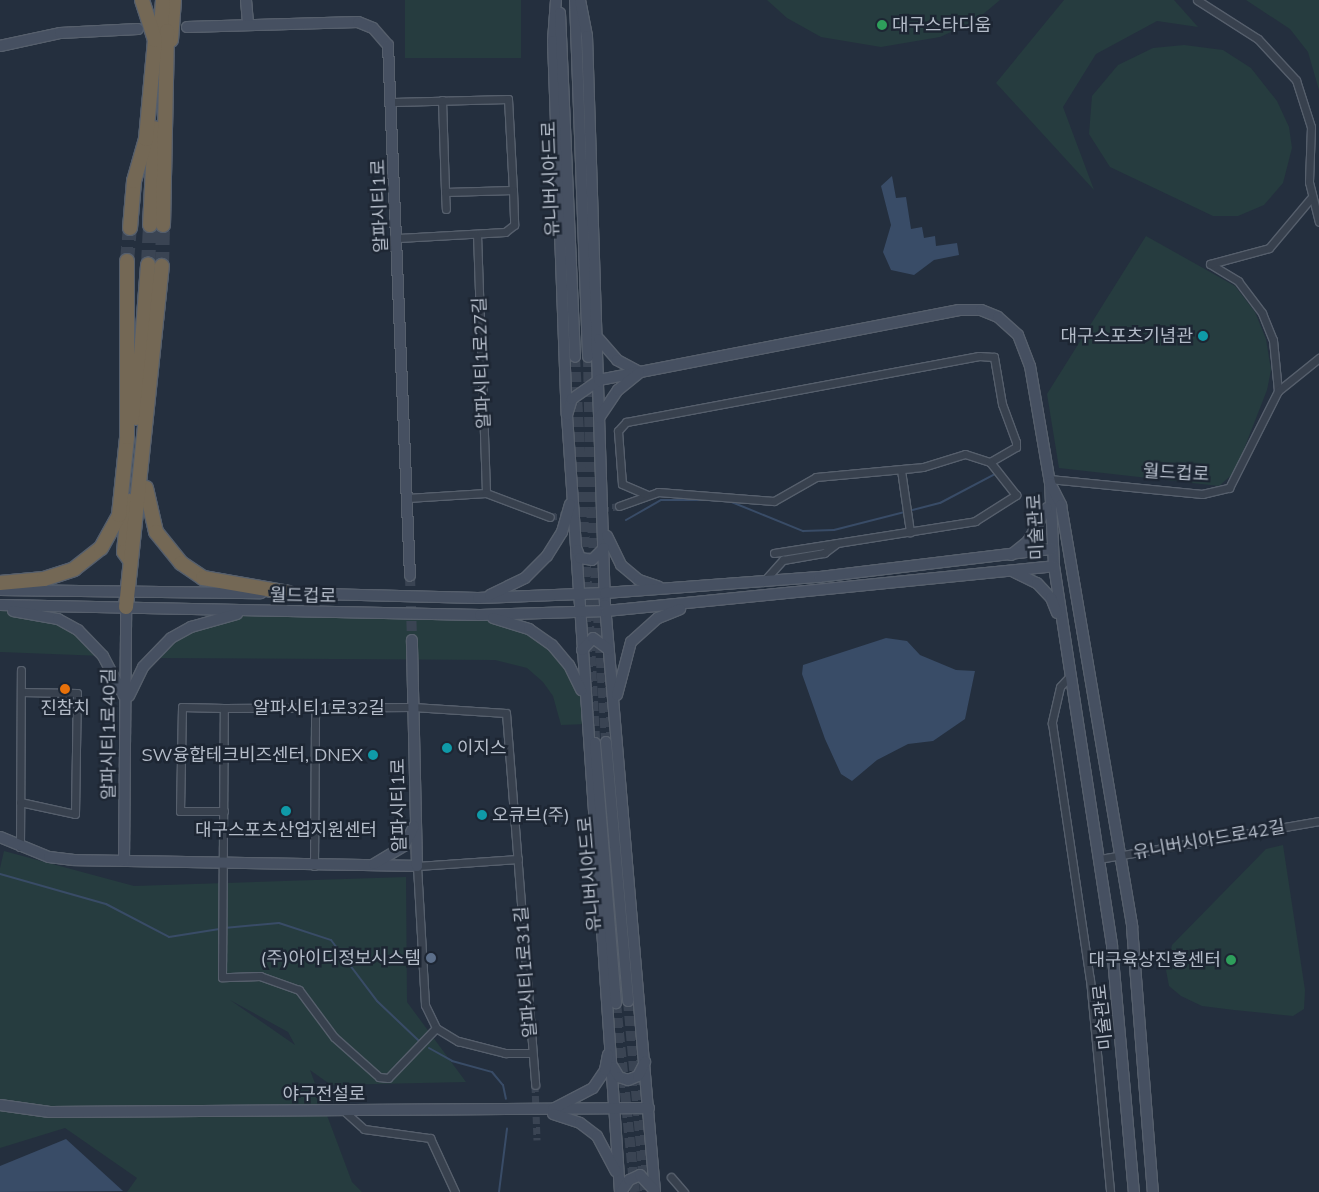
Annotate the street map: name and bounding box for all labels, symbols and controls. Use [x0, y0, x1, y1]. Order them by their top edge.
place label: 대구스타디움 [892, 14, 991, 36]
marker: 대구스타디움 [876, 19, 888, 31]
street label: 유니버시아드로 [538, 121, 564, 237]
street label: 알파시티1로 [368, 159, 392, 253]
street label: 알파시티1로27길 [469, 297, 495, 429]
place label: 대구스포츠기념관 [1061, 325, 1193, 347]
marker: 대구스포츠기념관 [1197, 330, 1209, 342]
street label: 월드컵로 [1142, 460, 1210, 486]
street label: 미술관로 [1023, 493, 1049, 561]
street label: 월드컵로 [270, 585, 336, 607]
street label: 알파시티1로40길 [98, 668, 120, 800]
marker: 진참치 [59, 683, 71, 695]
place label: 진참치 [40, 697, 90, 719]
street label: 알파시티1로32길 [253, 697, 385, 719]
place label: 이지스 [457, 737, 507, 759]
marker: 이지스 [441, 742, 453, 754]
place label: SW융합테크비즈센터, DNEX [142, 744, 363, 766]
marker: SW융합테크비즈센터, DNEX [367, 749, 379, 761]
street label: 알파시티1로 [387, 758, 411, 852]
place label: 오큐브(주) [492, 804, 570, 826]
marker: 대구스포츠산업지원센터 [280, 805, 292, 817]
marker: 오큐브(주) [476, 809, 488, 821]
street label: 유니버시아드로 [574, 815, 606, 933]
street label: 유니버시아드로42길 [1131, 816, 1287, 864]
place label: 대구스포츠산업지원센터 [195, 819, 377, 841]
street label: 알파시티1로31길 [511, 906, 541, 1038]
place label: (주)아이디정보시스템 [261, 947, 421, 969]
place label: 대구육상진흥센터 [1089, 949, 1221, 971]
marker: (주)아이디정보시스템 [425, 952, 437, 964]
marker: 대구육상진흥센터 [1225, 954, 1237, 966]
street label: 미술관로 [1089, 983, 1117, 1051]
street label: 야구전설로 [283, 1083, 365, 1105]

